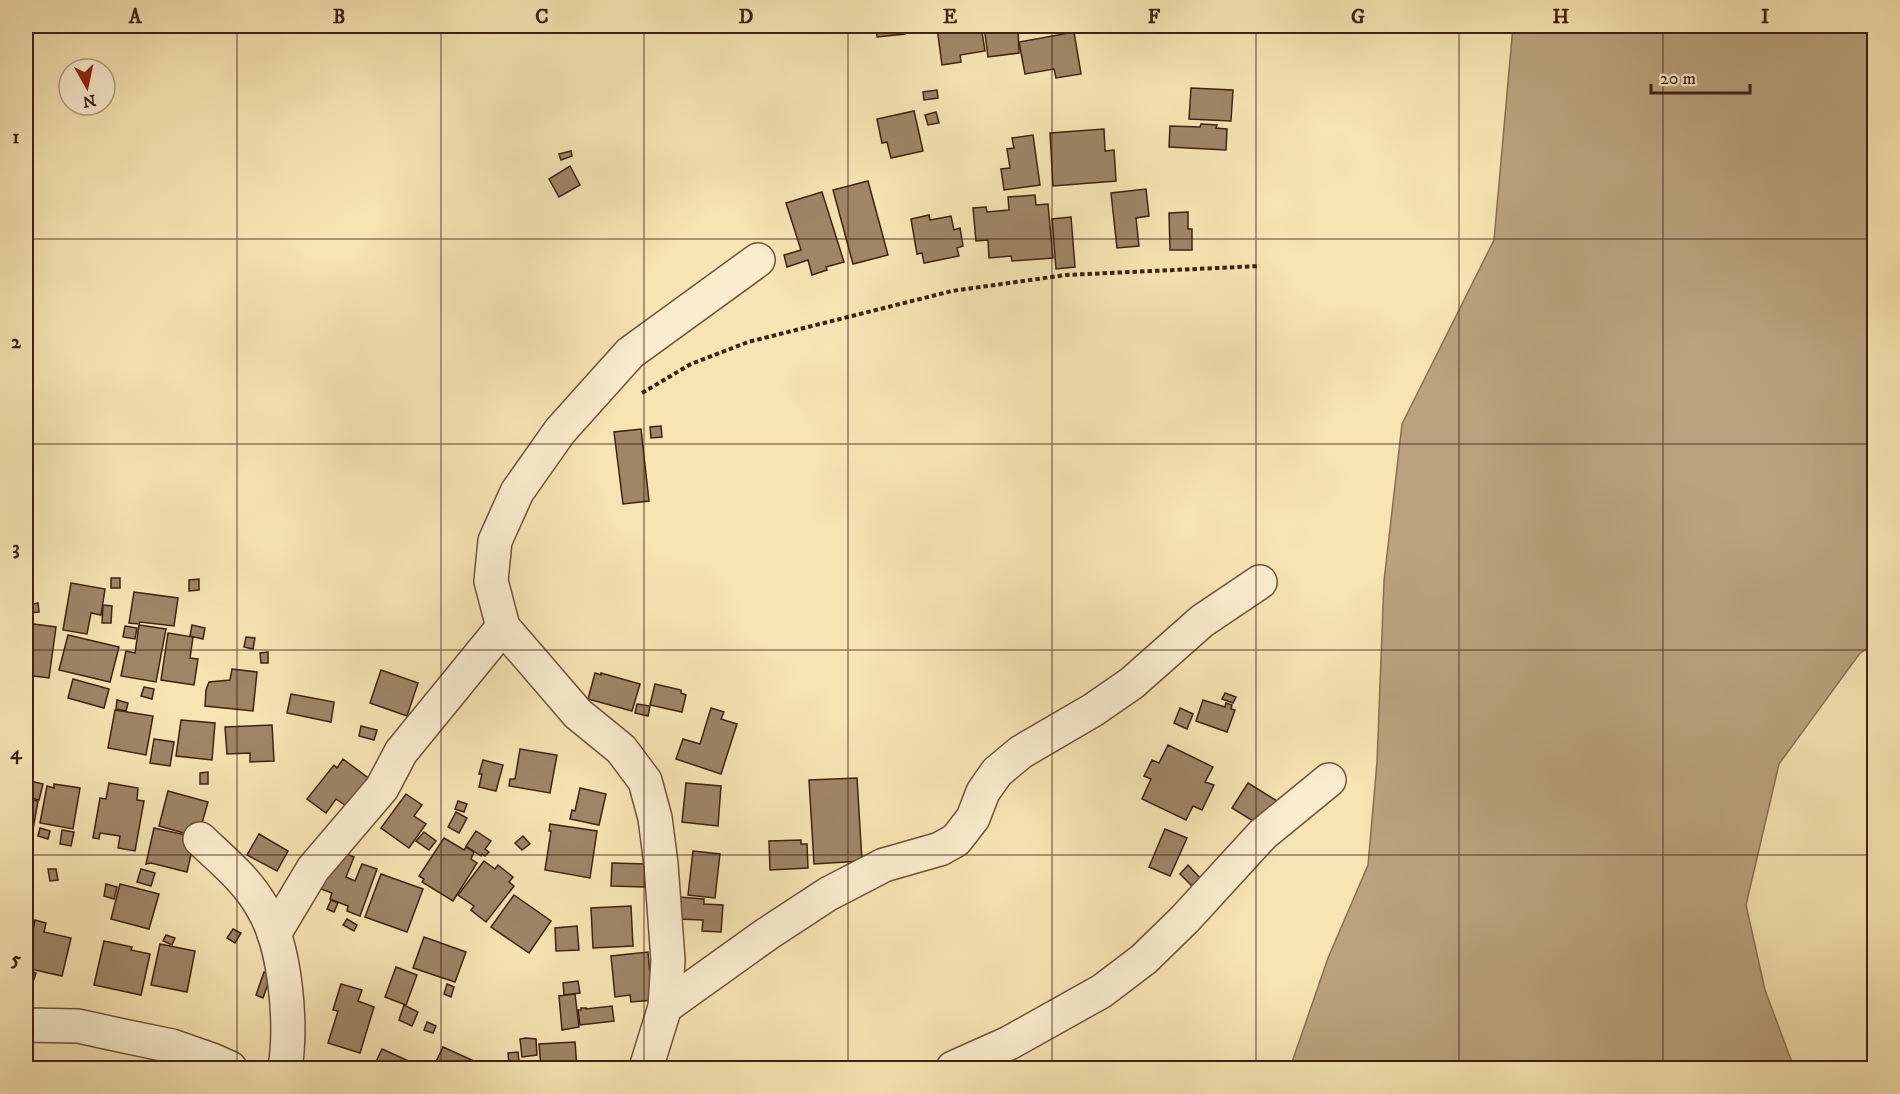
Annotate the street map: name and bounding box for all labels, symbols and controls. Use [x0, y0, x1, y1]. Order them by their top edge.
text: A [128, 5, 143, 30]
text: B [333, 5, 345, 30]
text: C [535, 5, 549, 30]
text: D [739, 5, 754, 30]
text: E [943, 5, 957, 30]
text: F [1148, 5, 1161, 30]
text: G [1351, 5, 1365, 30]
text: H [1553, 5, 1570, 30]
text: I [1761, 5, 1769, 30]
north arrow [57, 57, 117, 117]
scale bar [1651, 57, 1750, 95]
text: 20 m [1660, 68, 1696, 90]
text: N [81, 90, 97, 112]
text: 1 [12, 125, 20, 150]
text: 2 [11, 330, 22, 355]
text: 3 [12, 536, 20, 561]
text: 4 [10, 741, 23, 766]
text: 5 [10, 947, 21, 972]

